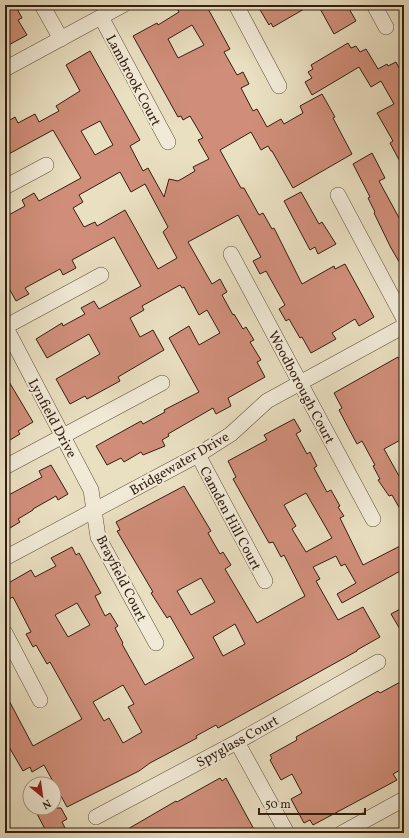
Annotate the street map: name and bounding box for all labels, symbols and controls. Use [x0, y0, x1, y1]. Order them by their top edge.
street label: Lambrook Court [101, 32, 165, 130]
street label: Woodborough Court [263, 328, 339, 448]
street label: Lynfield Drive [23, 376, 81, 462]
street label: Bridgewater Drive [126, 428, 233, 501]
street label: Camden Hill Court [194, 463, 265, 574]
street label: Brayfield Court [91, 532, 151, 625]
street label: Spyglass Court [193, 712, 282, 773]
north arrow [22, 776, 62, 816]
scale bar [259, 790, 365, 816]
text: N [39, 795, 53, 812]
text: 50 m [265, 797, 291, 813]

